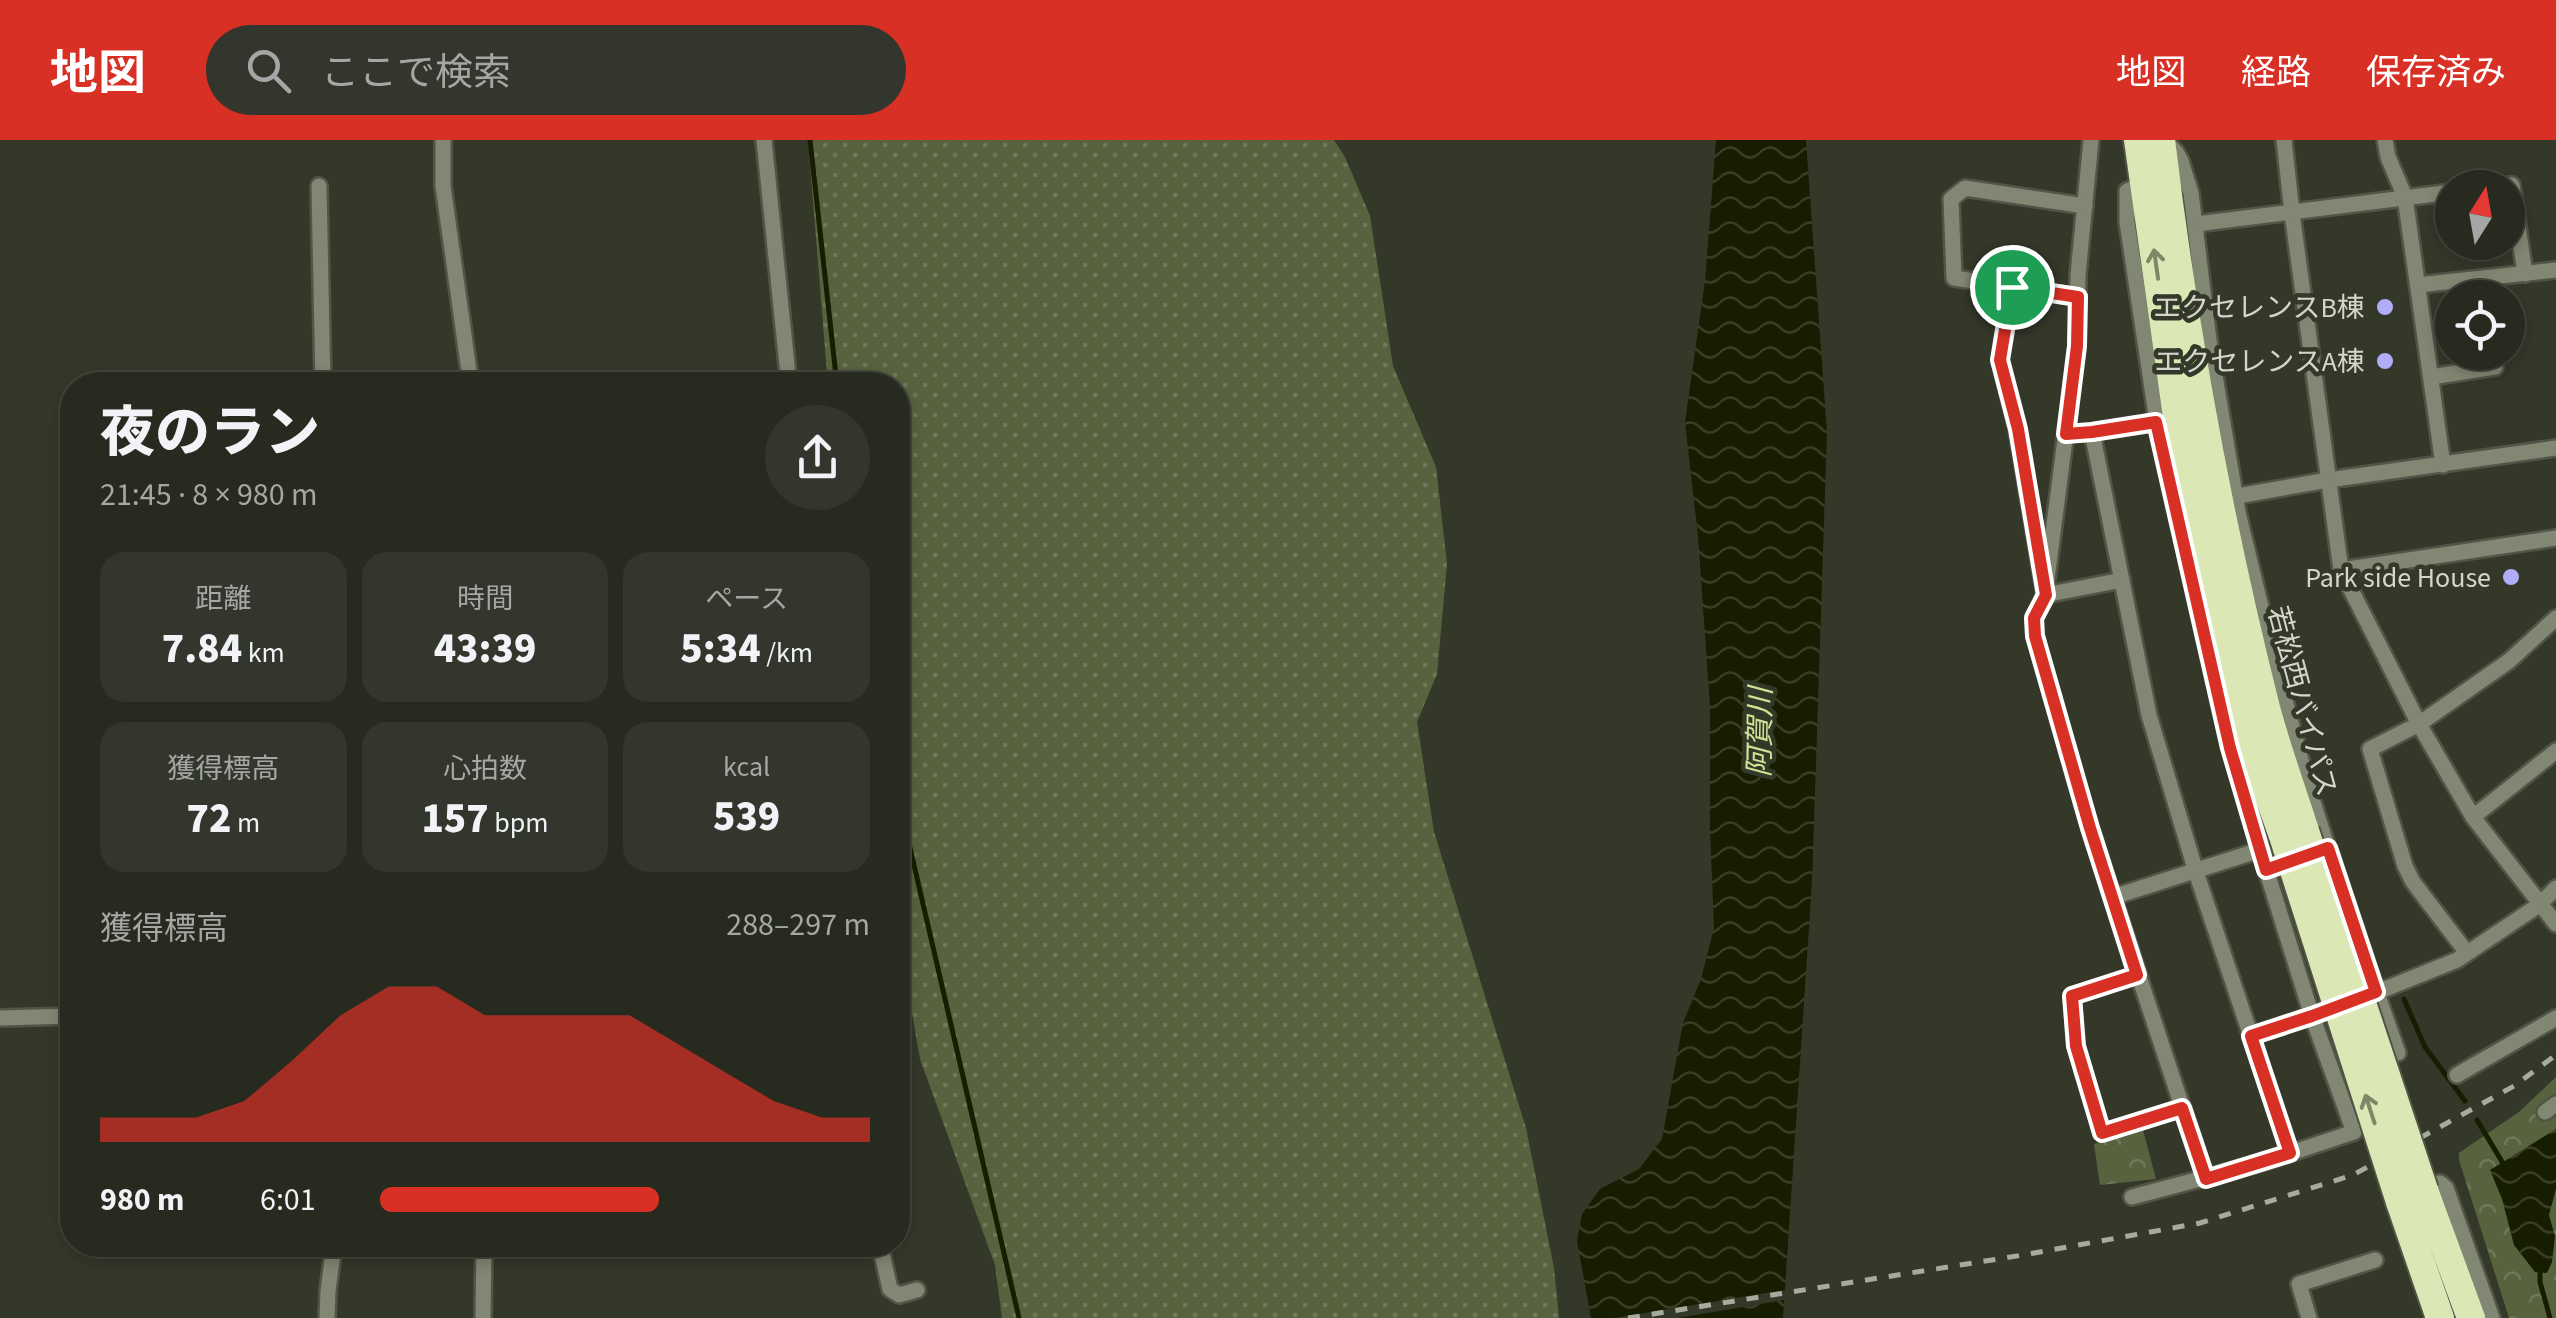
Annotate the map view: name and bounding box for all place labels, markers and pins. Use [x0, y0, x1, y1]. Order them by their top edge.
pin [1970, 245, 2055, 330]
place label: エクセレンスB棟 [2153, 288, 2365, 328]
marker: エクセレンスB棟 [2374, 296, 2396, 318]
place label: エクセレンスA棟 [2154, 342, 2365, 382]
marker: エクセレンスA棟 [2374, 350, 2396, 372]
place label: Park side House [2305, 558, 2491, 598]
marker: Park side House [2500, 566, 2522, 588]

